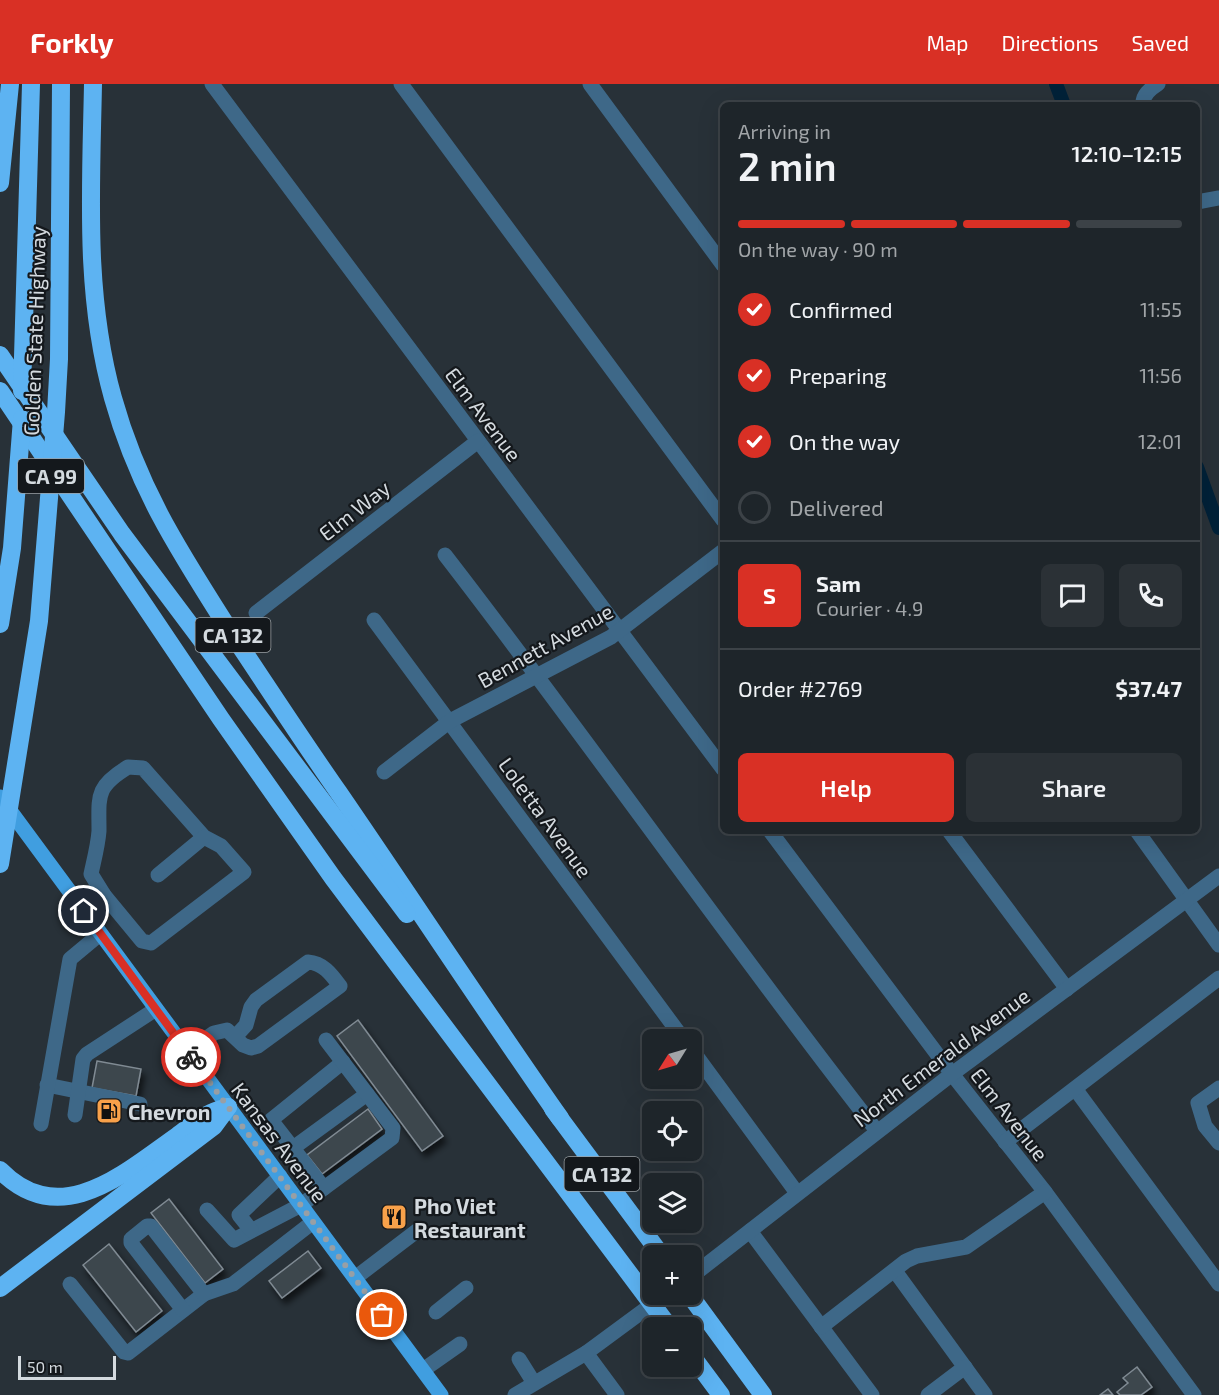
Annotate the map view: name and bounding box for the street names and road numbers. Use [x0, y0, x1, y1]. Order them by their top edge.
street label: Golden State Highway [18, 226, 50, 436]
street label: Elm Avenue [441, 362, 527, 466]
road number: CA 99 [18, 459, 84, 493]
street label: Elm Way [314, 475, 394, 545]
street label: Bennett Avenue [473, 598, 617, 692]
road number: CA 132 [196, 618, 270, 652]
street label: Loletta Avenue [494, 752, 598, 882]
street label: North Emerald Avenue [848, 983, 1034, 1131]
street label: Elm Avenue [966, 1063, 1054, 1165]
street label: Kansas Avenue [227, 1077, 333, 1207]
road number: CA 132 [564, 1157, 640, 1191]

